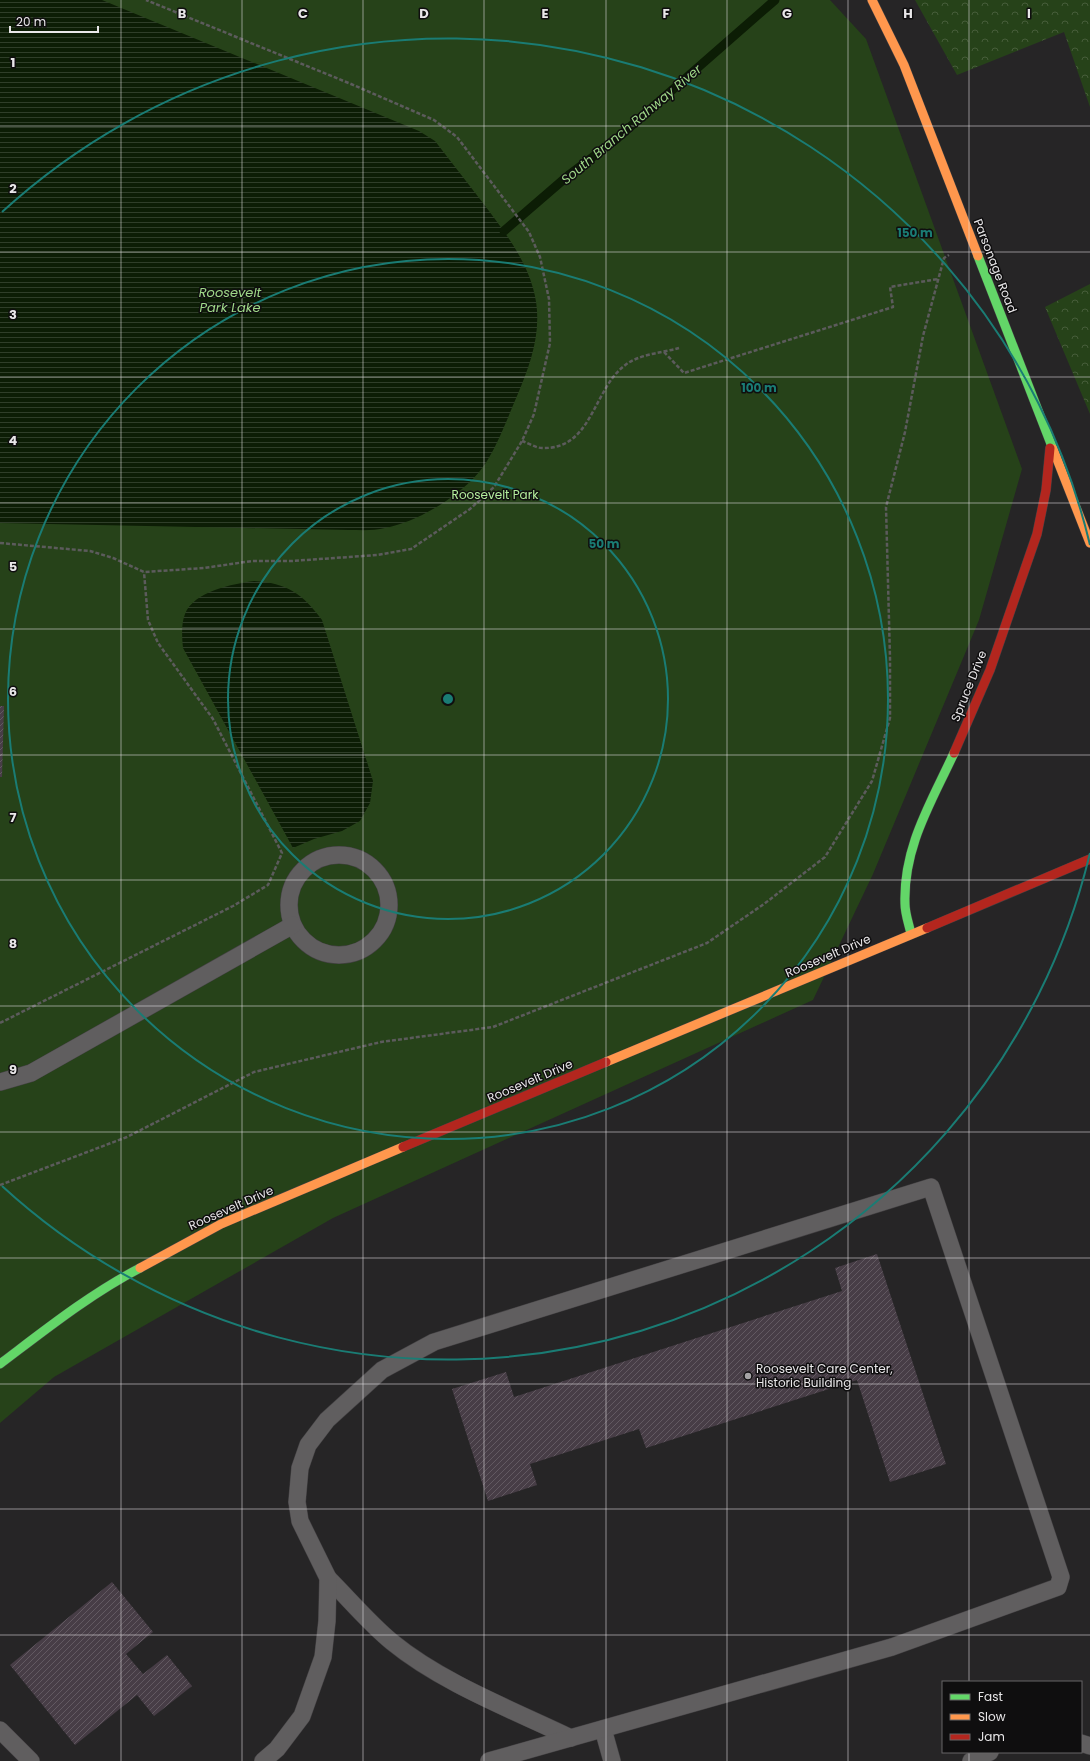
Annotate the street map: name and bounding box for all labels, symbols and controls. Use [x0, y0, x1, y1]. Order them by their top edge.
text: B [178, 4, 187, 23]
text: C [298, 4, 308, 23]
text: D [419, 4, 429, 23]
text: E [541, 4, 549, 23]
text: F [662, 4, 670, 23]
text: G [782, 4, 792, 23]
text: H [903, 4, 913, 23]
text: I [1027, 4, 1031, 23]
scale bar [10, 8, 98, 34]
text: 20 m [16, 13, 46, 30]
text: 1 [11, 53, 15, 72]
water label: South Branch Rahway River [557, 59, 707, 189]
text: 2 [9, 179, 17, 198]
street label: Parsonage Road [970, 216, 1021, 315]
text: 150 m [897, 224, 933, 241]
water label: Roosevelt Park Lake [199, 283, 262, 317]
text: 3 [9, 305, 17, 324]
text: 100 m [741, 379, 777, 396]
text: 4 [9, 431, 18, 450]
park label: Roosevelt Park [452, 486, 539, 503]
text: 50 m [589, 535, 620, 552]
text: 5 [9, 557, 17, 576]
street label: Spruce Drive [947, 648, 991, 724]
text: 6 [9, 682, 17, 701]
centre of rings [441, 692, 455, 706]
text: 7 [10, 808, 17, 827]
street label: Roosevelt Drive [783, 930, 873, 981]
text: 8 [9, 934, 17, 953]
street label: Roosevelt Drive [485, 1055, 575, 1106]
text: 9 [9, 1060, 17, 1079]
street label: Roosevelt Drive [186, 1181, 276, 1234]
place label: Roosevelt Care Center, Historic Building [756, 1360, 893, 1391]
marker: Roosevelt Care Center, Historic Building [743, 1371, 753, 1381]
legend [942, 1681, 1082, 1753]
text: Fast [978, 1688, 1003, 1705]
text: Slow [978, 1708, 1006, 1725]
text: Jam [978, 1728, 1005, 1745]

